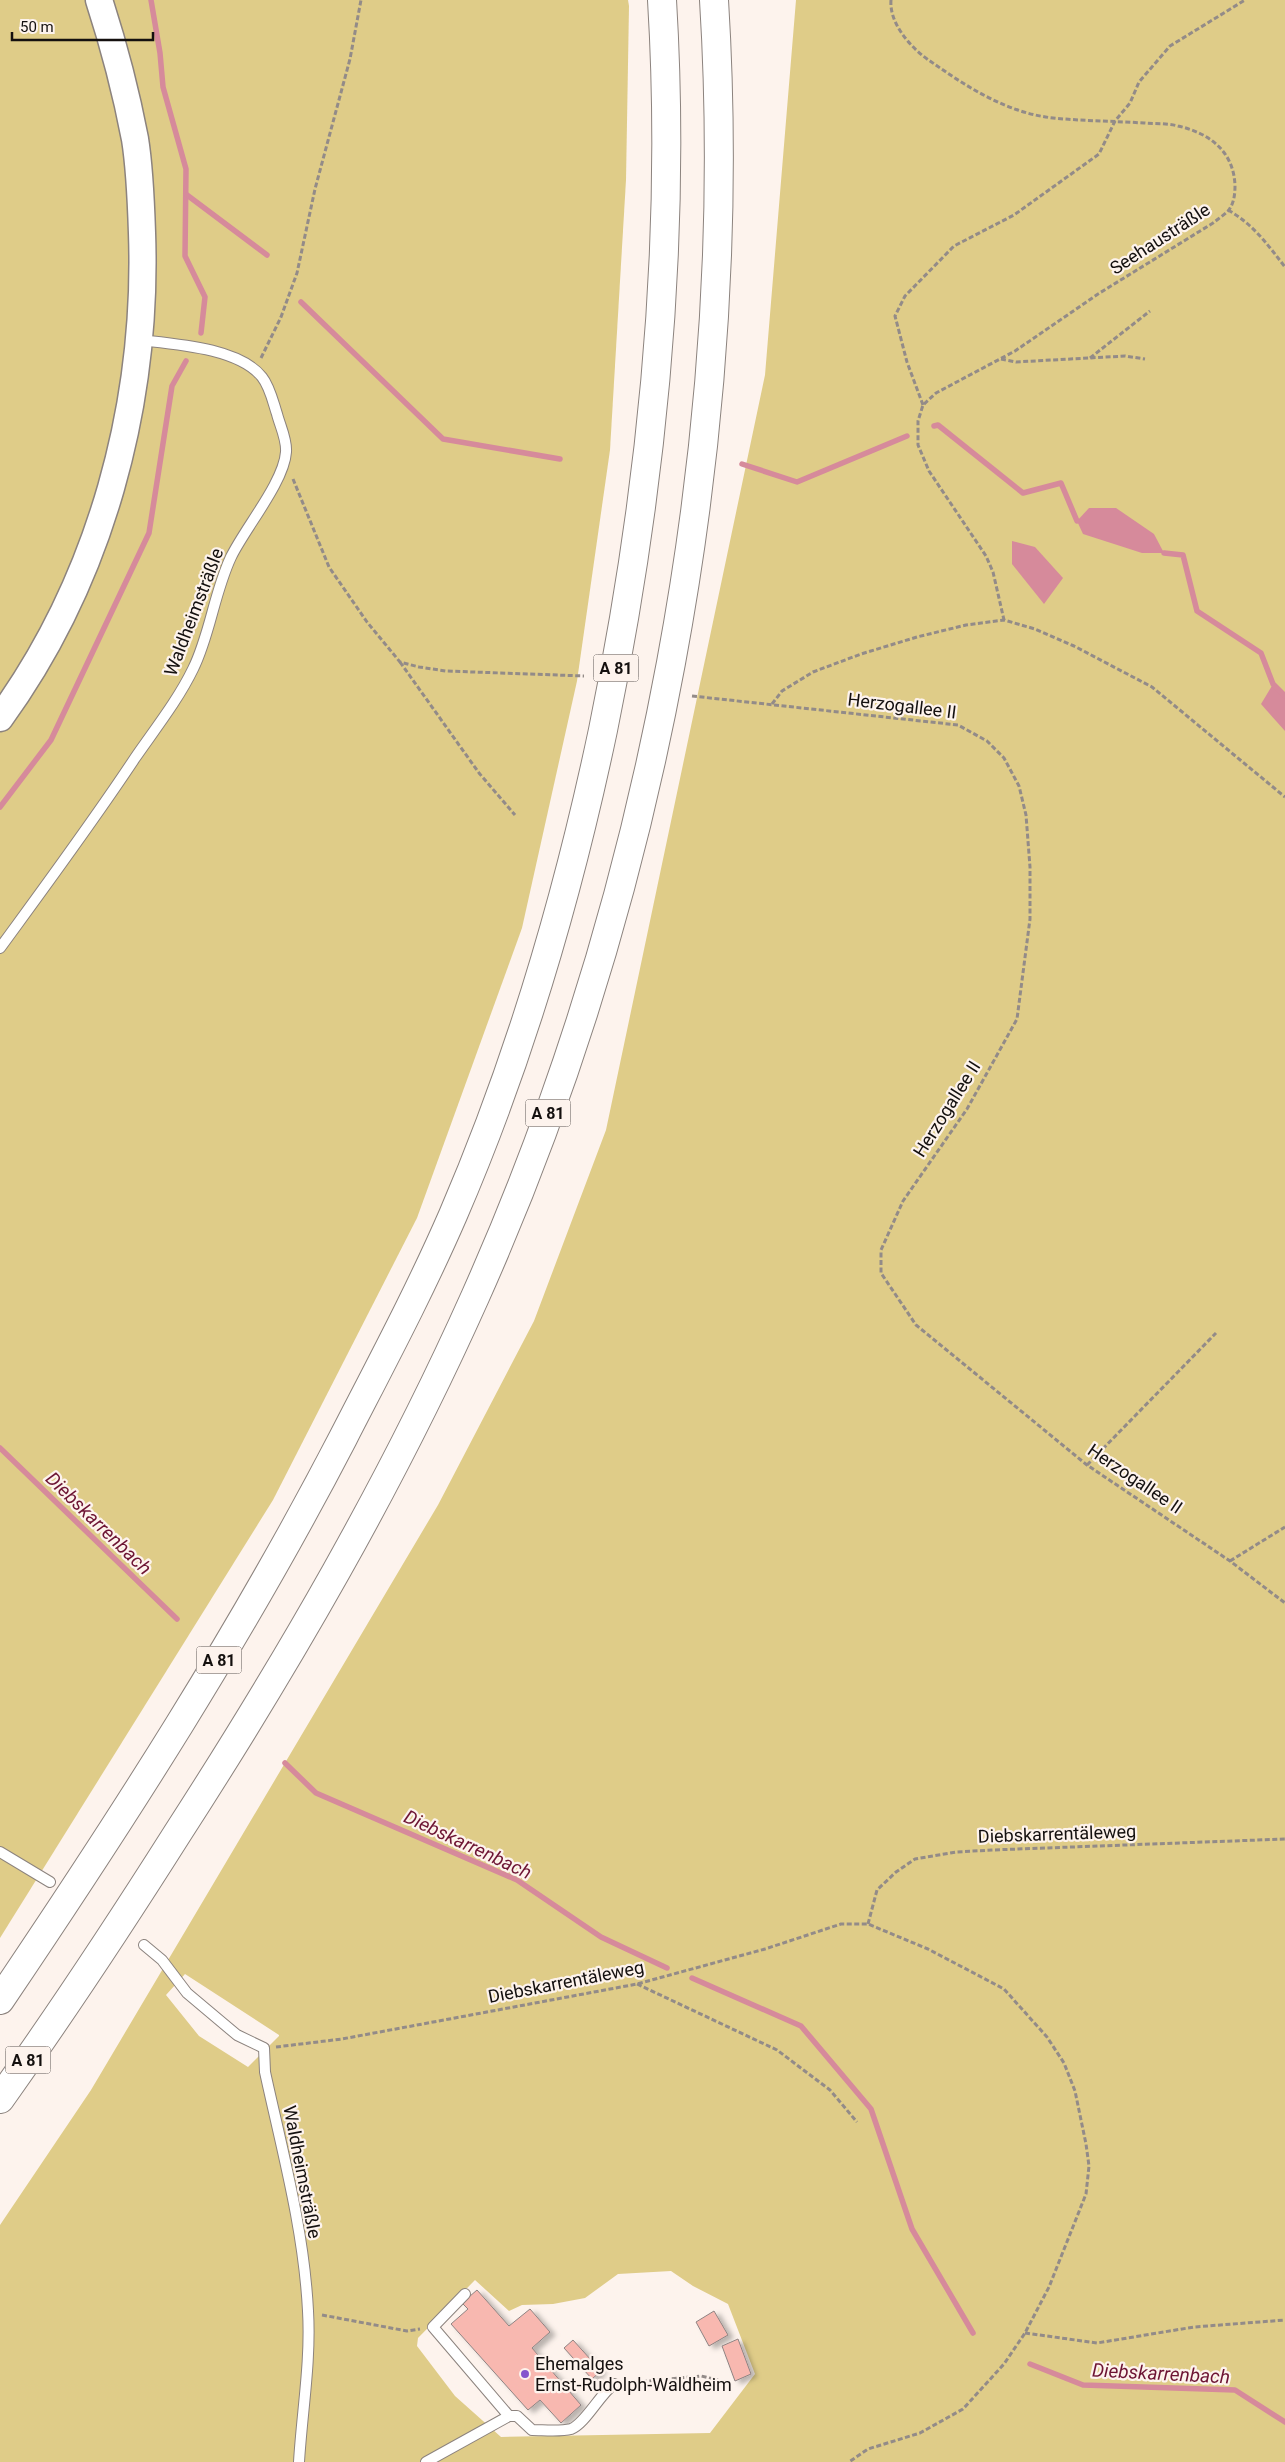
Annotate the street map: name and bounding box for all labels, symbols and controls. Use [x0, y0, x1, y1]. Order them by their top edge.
scale bar [12, 10, 154, 42]
text: 50 m [20, 18, 54, 36]
street label: Seehausträßle [1106, 199, 1214, 279]
street label: Waldheimsträßle [160, 545, 228, 679]
road number: A 81 [594, 654, 638, 681]
street label: Herzogallee II [846, 688, 958, 723]
street label: Herzogallee II [909, 1057, 985, 1161]
road number: A 81 [526, 1100, 570, 1126]
street label: Herzogallee II [1084, 1439, 1187, 1518]
water label: Diebskarrenbach [41, 1467, 156, 1580]
road number: A 81 [196, 1646, 242, 1674]
water label: Diebskarrenbach [400, 1805, 535, 1884]
street label: Diebskarrentäleweg [977, 1820, 1136, 1847]
street label: Diebskarrentäleweg [486, 1956, 646, 2007]
road number: A 81 [5, 2046, 50, 2074]
street label: Waldheimsträßle [279, 2104, 326, 2240]
place label: Ehemalges Ernst-Rudolph-Waldheim [535, 2353, 732, 2395]
water label: Diebskarrenbach [1091, 2358, 1230, 2389]
marker: Ehemalges Ernst-Rudolph-Waldheim [519, 2368, 531, 2380]

